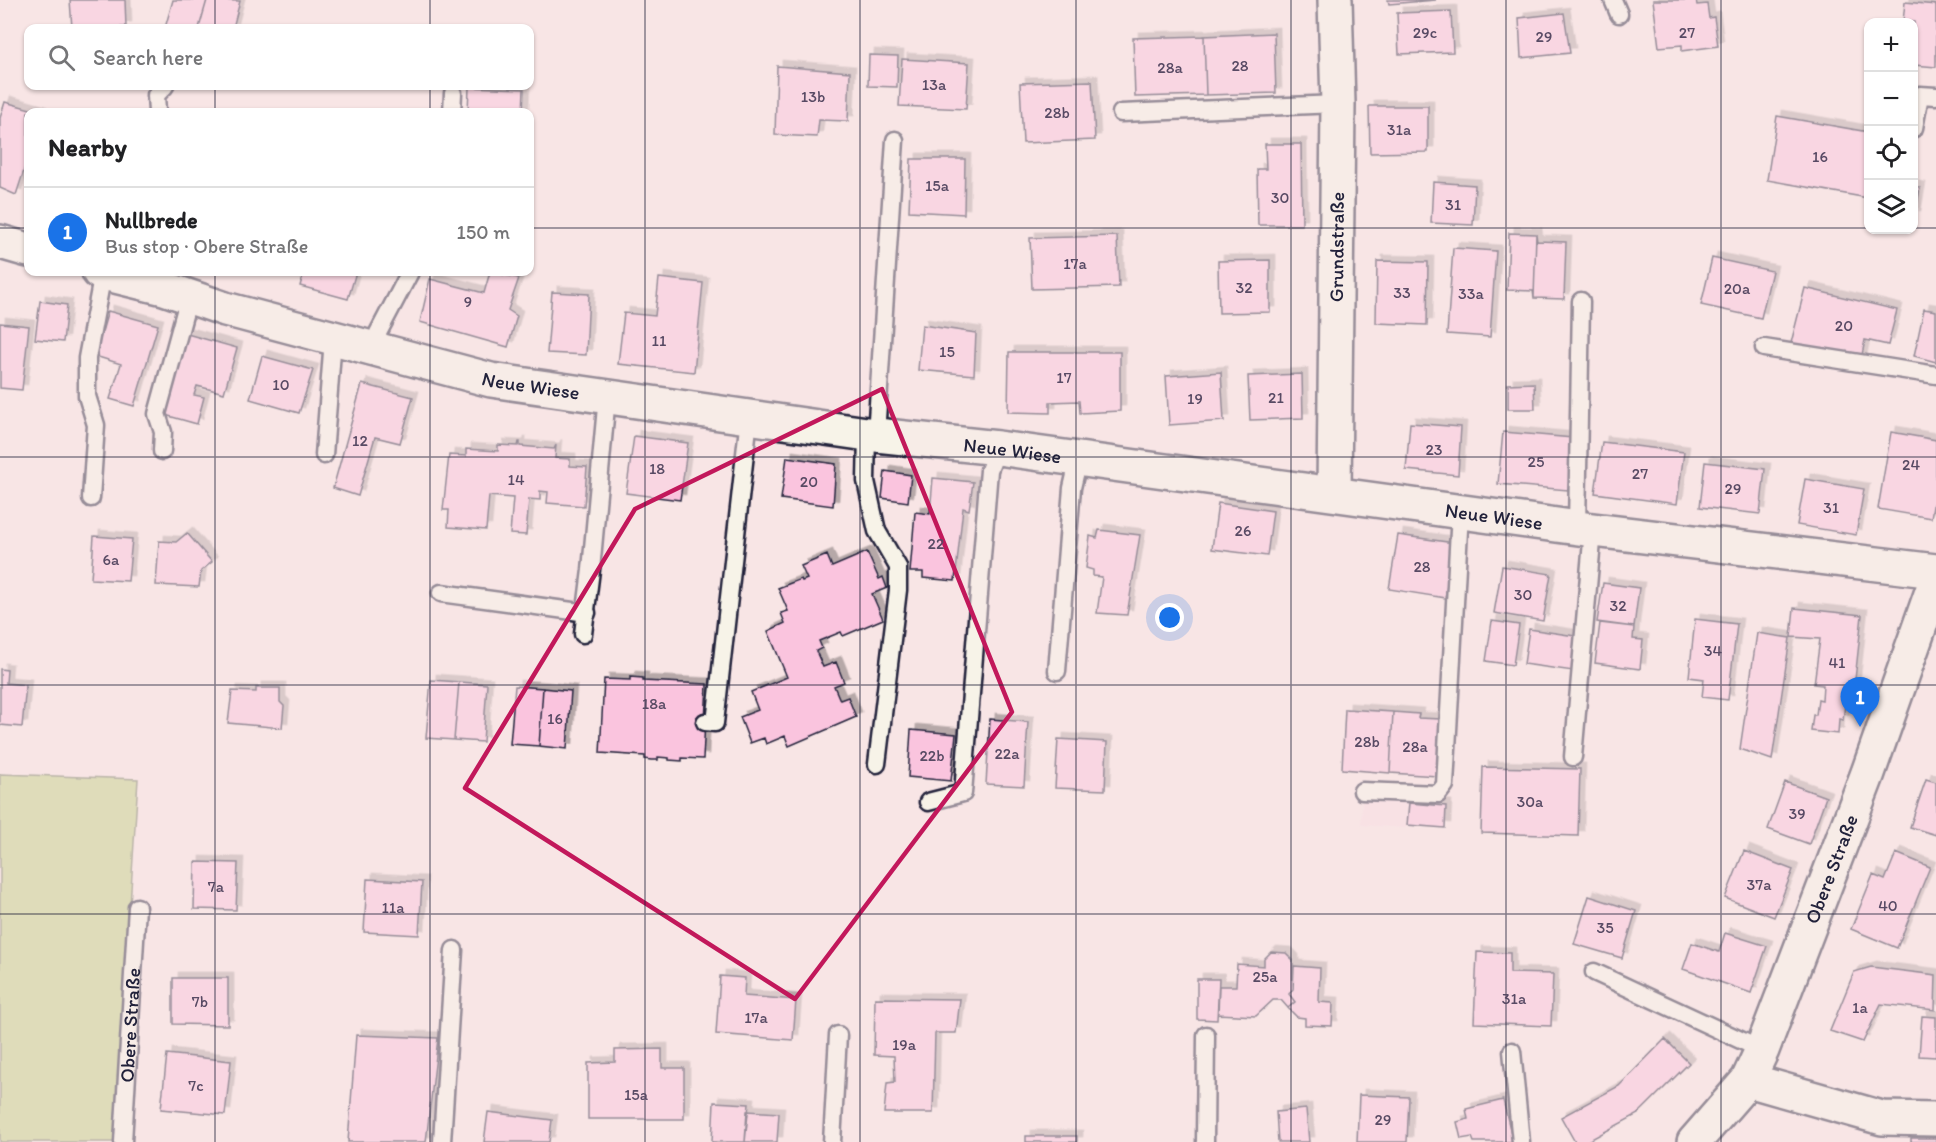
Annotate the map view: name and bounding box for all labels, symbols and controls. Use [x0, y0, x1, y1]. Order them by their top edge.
map controls [1864, 18, 1918, 234]
button: + [1864, 18, 1918, 72]
house number: 29c [1413, 23, 1437, 42]
house number: 27 [1679, 23, 1695, 42]
search box [24, 24, 534, 90]
house number: 29 [1536, 27, 1552, 46]
icon: search [45, 41, 78, 74]
text: Search here [93, 44, 203, 71]
house number: 28 [1231, 56, 1249, 75]
house number: 28a [1157, 58, 1183, 77]
button: − [1864, 72, 1918, 126]
house number: 13a [922, 75, 947, 94]
house number: 13b [801, 87, 825, 106]
house number: 28b [1044, 103, 1070, 122]
house number: 31a [1387, 120, 1412, 139]
button: locate [1864, 126, 1918, 180]
text: Nearby [48, 131, 127, 163]
house number: 16 [1812, 147, 1828, 166]
house number: 15a [925, 176, 950, 195]
button: layers [1864, 180, 1918, 234]
house number: 30 [1271, 188, 1289, 207]
street label: Grundstraße [1324, 192, 1349, 302]
house number: 31 [1445, 195, 1462, 214]
text: Nullbrede [105, 207, 198, 234]
text: 1 [63, 220, 72, 244]
text: 150 m [457, 220, 510, 244]
text: Bus stop · Obere Straße [105, 234, 308, 258]
house number: 17a [1063, 254, 1088, 273]
house number: 32 [1235, 278, 1253, 297]
house number: 20a [1724, 279, 1751, 298]
house number: 33 [1393, 283, 1411, 302]
house number: 33a [1458, 284, 1485, 303]
house number: 9 [464, 292, 472, 311]
house number: 20 [1835, 316, 1853, 335]
house number: 11 [652, 331, 667, 350]
house number: 15 [939, 342, 955, 361]
street label: Neue Wiese [479, 366, 581, 405]
house number: 17 [1056, 368, 1072, 387]
house number: 10 [272, 375, 290, 394]
house number: 21 [1268, 388, 1284, 407]
house number: 19 [1187, 389, 1203, 408]
house number: 12 [352, 431, 369, 450]
street label: Neue Wiese [962, 432, 1063, 469]
house number: 23 [1425, 440, 1443, 459]
house number: 25 [1528, 452, 1544, 471]
house number: 24 [1902, 455, 1920, 474]
house number: 18 [649, 459, 665, 478]
house number: 27 [1632, 464, 1648, 483]
house number: 14 [507, 470, 525, 489]
house number: 20 [800, 472, 818, 491]
house number: 29 [1725, 479, 1741, 498]
street label: Neue Wiese [1444, 498, 1544, 535]
house number: 31 [1823, 498, 1840, 517]
house number: 26 [1235, 521, 1251, 540]
house number: 22 [928, 534, 945, 553]
house number: 6a [103, 550, 120, 569]
house number: 28 [1413, 557, 1431, 576]
house number: 30 [1514, 585, 1532, 604]
house number: 32 [1609, 596, 1627, 615]
your location [1155, 603, 1184, 632]
house number: 34 [1704, 641, 1723, 660]
house number: 41 [1828, 653, 1846, 672]
pin: 1 [1840, 678, 1880, 727]
house number: 18a [642, 694, 667, 713]
house number: 16 [547, 709, 563, 728]
house number: 28b [1354, 732, 1380, 751]
house number: 28a [1402, 737, 1428, 756]
house number: 22a [994, 744, 1020, 763]
house number: 22b [919, 746, 945, 765]
house number: 30a [1517, 792, 1544, 811]
house number: 39 [1788, 804, 1806, 823]
street label: Obere Straße [1799, 811, 1863, 927]
house number: 37a [1747, 875, 1772, 894]
house number: 7a [208, 877, 225, 896]
house number: 40 [1878, 896, 1898, 915]
house number: 11a [381, 898, 405, 917]
house number: 35 [1596, 918, 1614, 937]
street label: Obere Straße [115, 967, 145, 1083]
house number: 25a [1252, 967, 1278, 986]
house number: 31a [1502, 989, 1527, 1008]
house number: 7b [192, 992, 208, 1011]
house number: 1a [1852, 998, 1869, 1017]
house number: 17a [744, 1008, 769, 1027]
house number: 19a [892, 1035, 917, 1054]
house number: 7c [188, 1076, 204, 1095]
house number: 15a [624, 1085, 649, 1104]
house number: 29 [1375, 1110, 1391, 1129]

